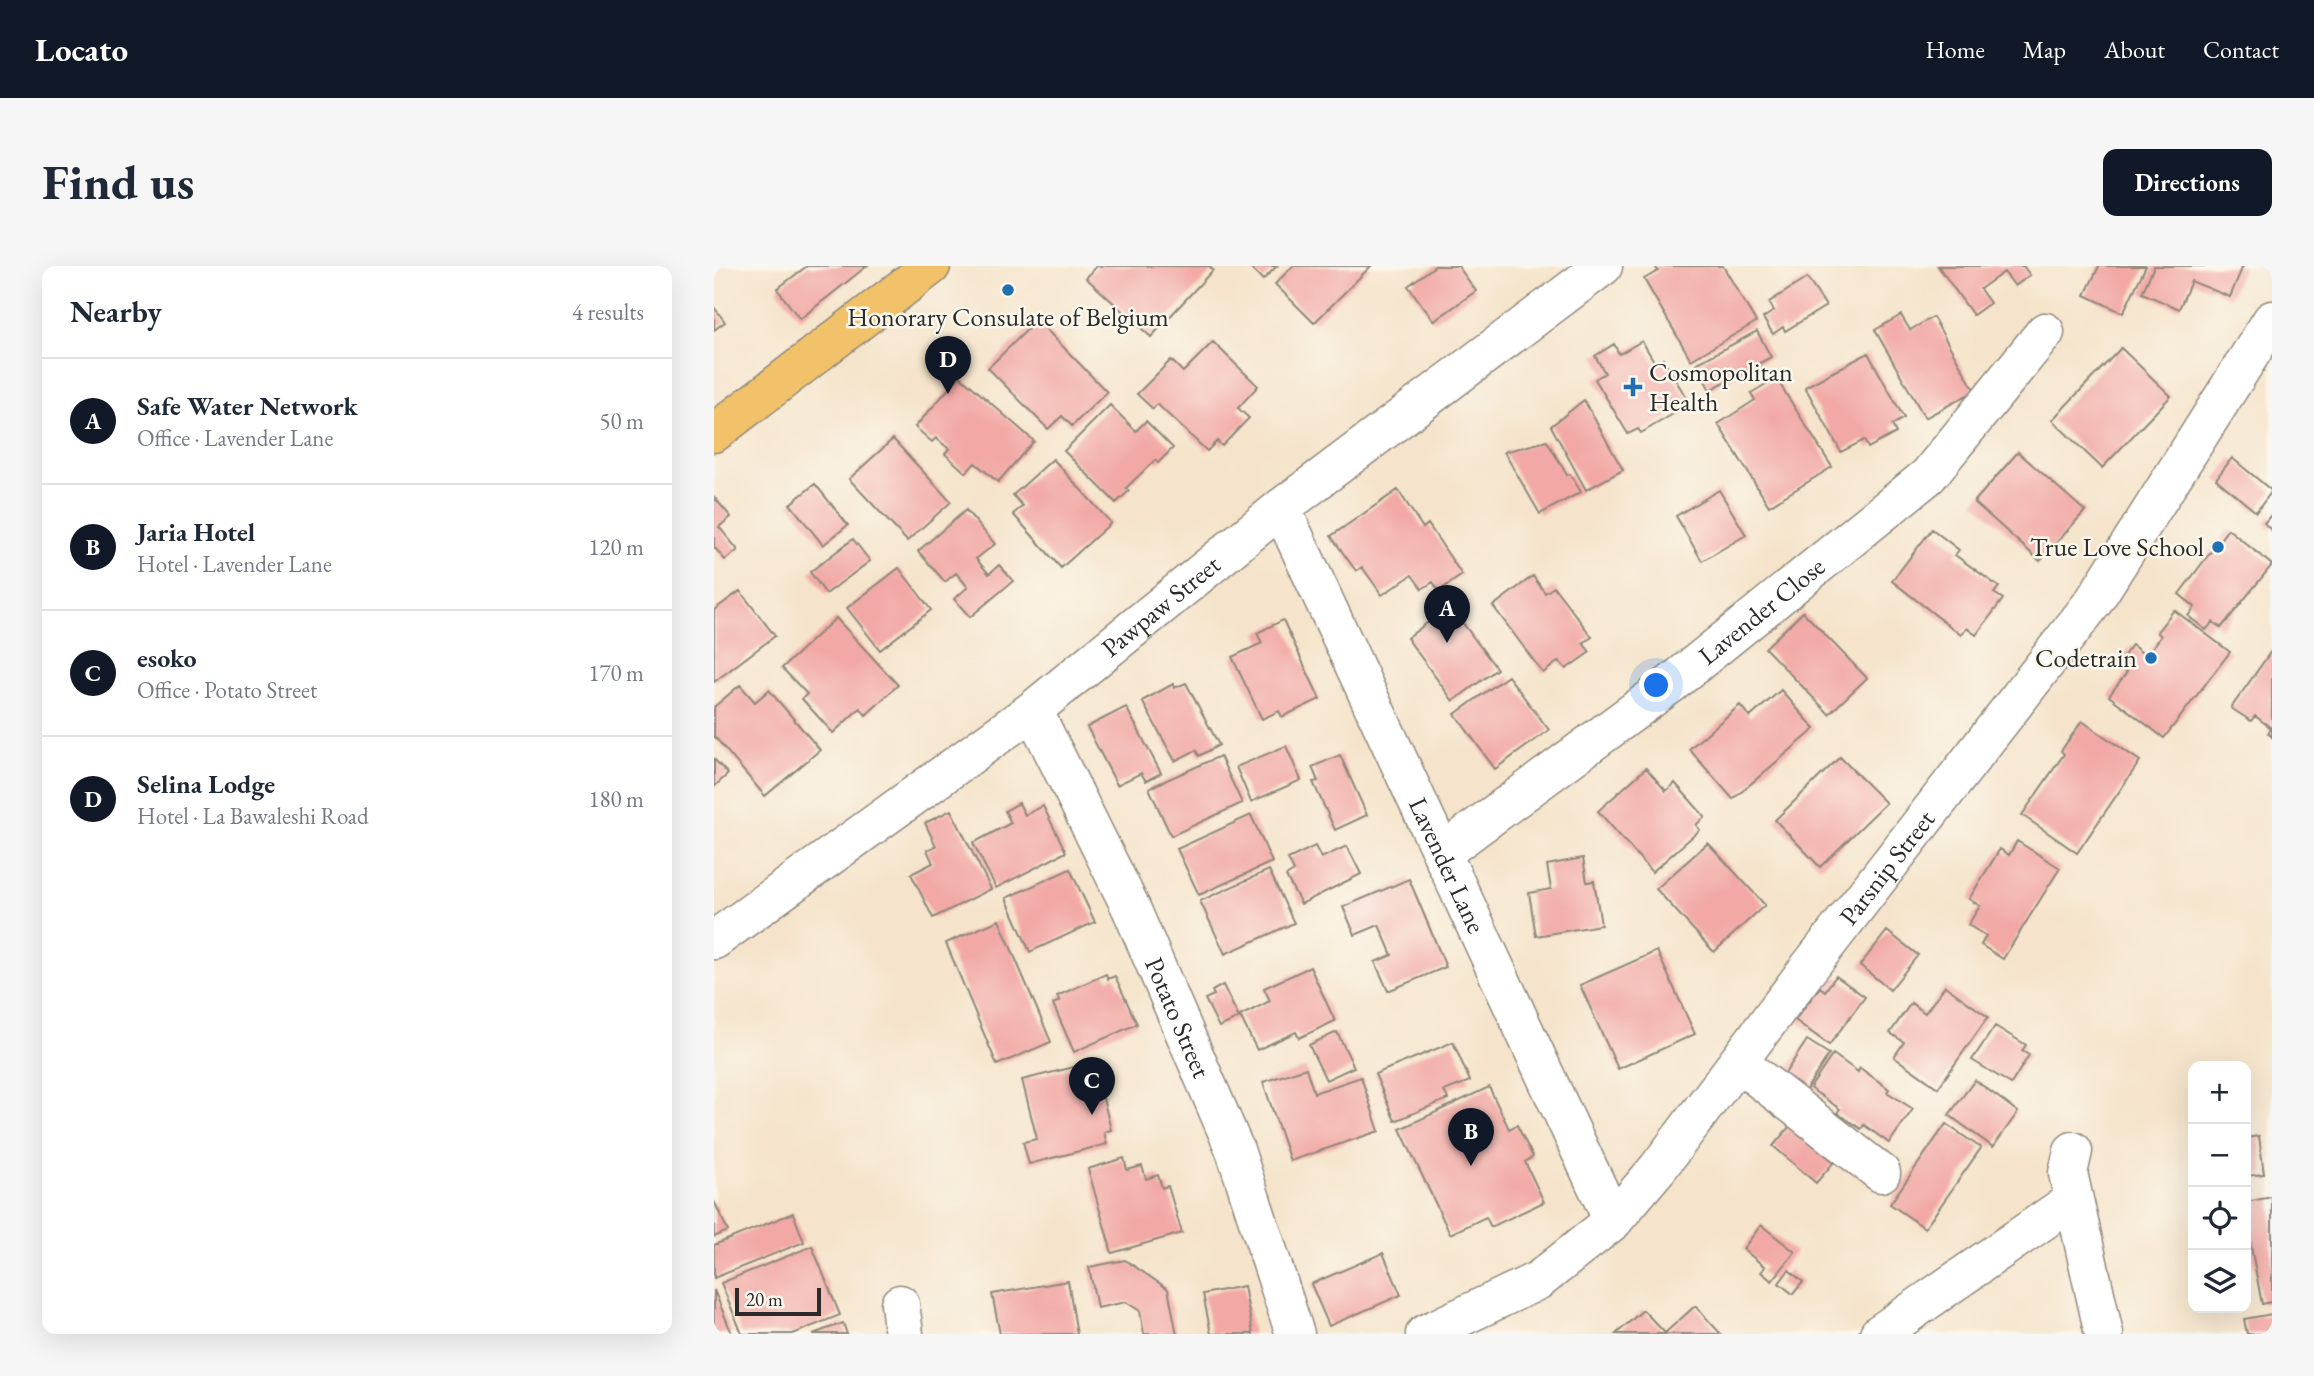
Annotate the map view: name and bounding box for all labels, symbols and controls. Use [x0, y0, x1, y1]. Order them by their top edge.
text: Locato [35, 28, 128, 71]
text: Home [1925, 34, 1985, 65]
text: Map [2023, 34, 2066, 65]
text: About [2104, 34, 2165, 65]
text: Contact [2203, 34, 2279, 65]
button: Directions [2103, 149, 2272, 216]
text: Find us [42, 150, 194, 214]
marker: Honorary Consulate of Belgium [1000, 282, 1016, 298]
text: Nearby [70, 292, 162, 331]
text: 4 results [572, 297, 644, 327]
place label: Honorary Consulate of Belgium [847, 300, 1169, 334]
pin: D [925, 336, 971, 394]
place label: Cosmopolitan Health [1649, 355, 1793, 419]
marker: Cosmopolitan Health [1623, 377, 1643, 397]
text: Safe Water Network [137, 389, 358, 423]
text: A [85, 406, 101, 436]
text: 50 m [599, 406, 644, 436]
text: Office · Lavender Lane [137, 423, 333, 453]
text: Jaria Hotel [137, 515, 255, 549]
place label: True Love School [2030, 530, 2204, 564]
text: B [86, 532, 100, 562]
text: 120 m [588, 532, 644, 562]
marker: True Love School [2210, 539, 2226, 555]
street label: Pawpaw Street [1094, 547, 1227, 665]
text: Hotel · Lavender Lane [137, 549, 332, 579]
street label: Lavender Close [1691, 549, 1832, 672]
pin: A [1424, 585, 1470, 643]
text: esoko [137, 641, 197, 675]
place label: Codetrain [2035, 641, 2137, 675]
marker: Codetrain [2143, 650, 2159, 666]
text: C [85, 658, 101, 688]
text: 170 m [588, 658, 644, 688]
your location [1639, 668, 1673, 702]
text: Office · Potato Street [137, 675, 317, 705]
text: Selina Lodge [137, 767, 275, 801]
text: D [84, 784, 102, 814]
text: 180 m [588, 784, 644, 814]
street label: Lavender Lane [1401, 792, 1494, 939]
text: Hotel · La Bawaleshi Road [137, 801, 369, 831]
street label: Parsnip Street [1831, 803, 1942, 932]
street label: Potato Street [1137, 952, 1219, 1083]
pin: C [1069, 1057, 1115, 1115]
map controls [2188, 1061, 2251, 1313]
button: + [2188, 1061, 2251, 1124]
pin: B [1448, 1108, 1494, 1166]
button: − [2188, 1124, 2251, 1187]
button: locate [2188, 1187, 2251, 1250]
button: layers [2188, 1250, 2251, 1313]
scale bar [735, 1285, 821, 1317]
text: 20 m [746, 1287, 783, 1312]

